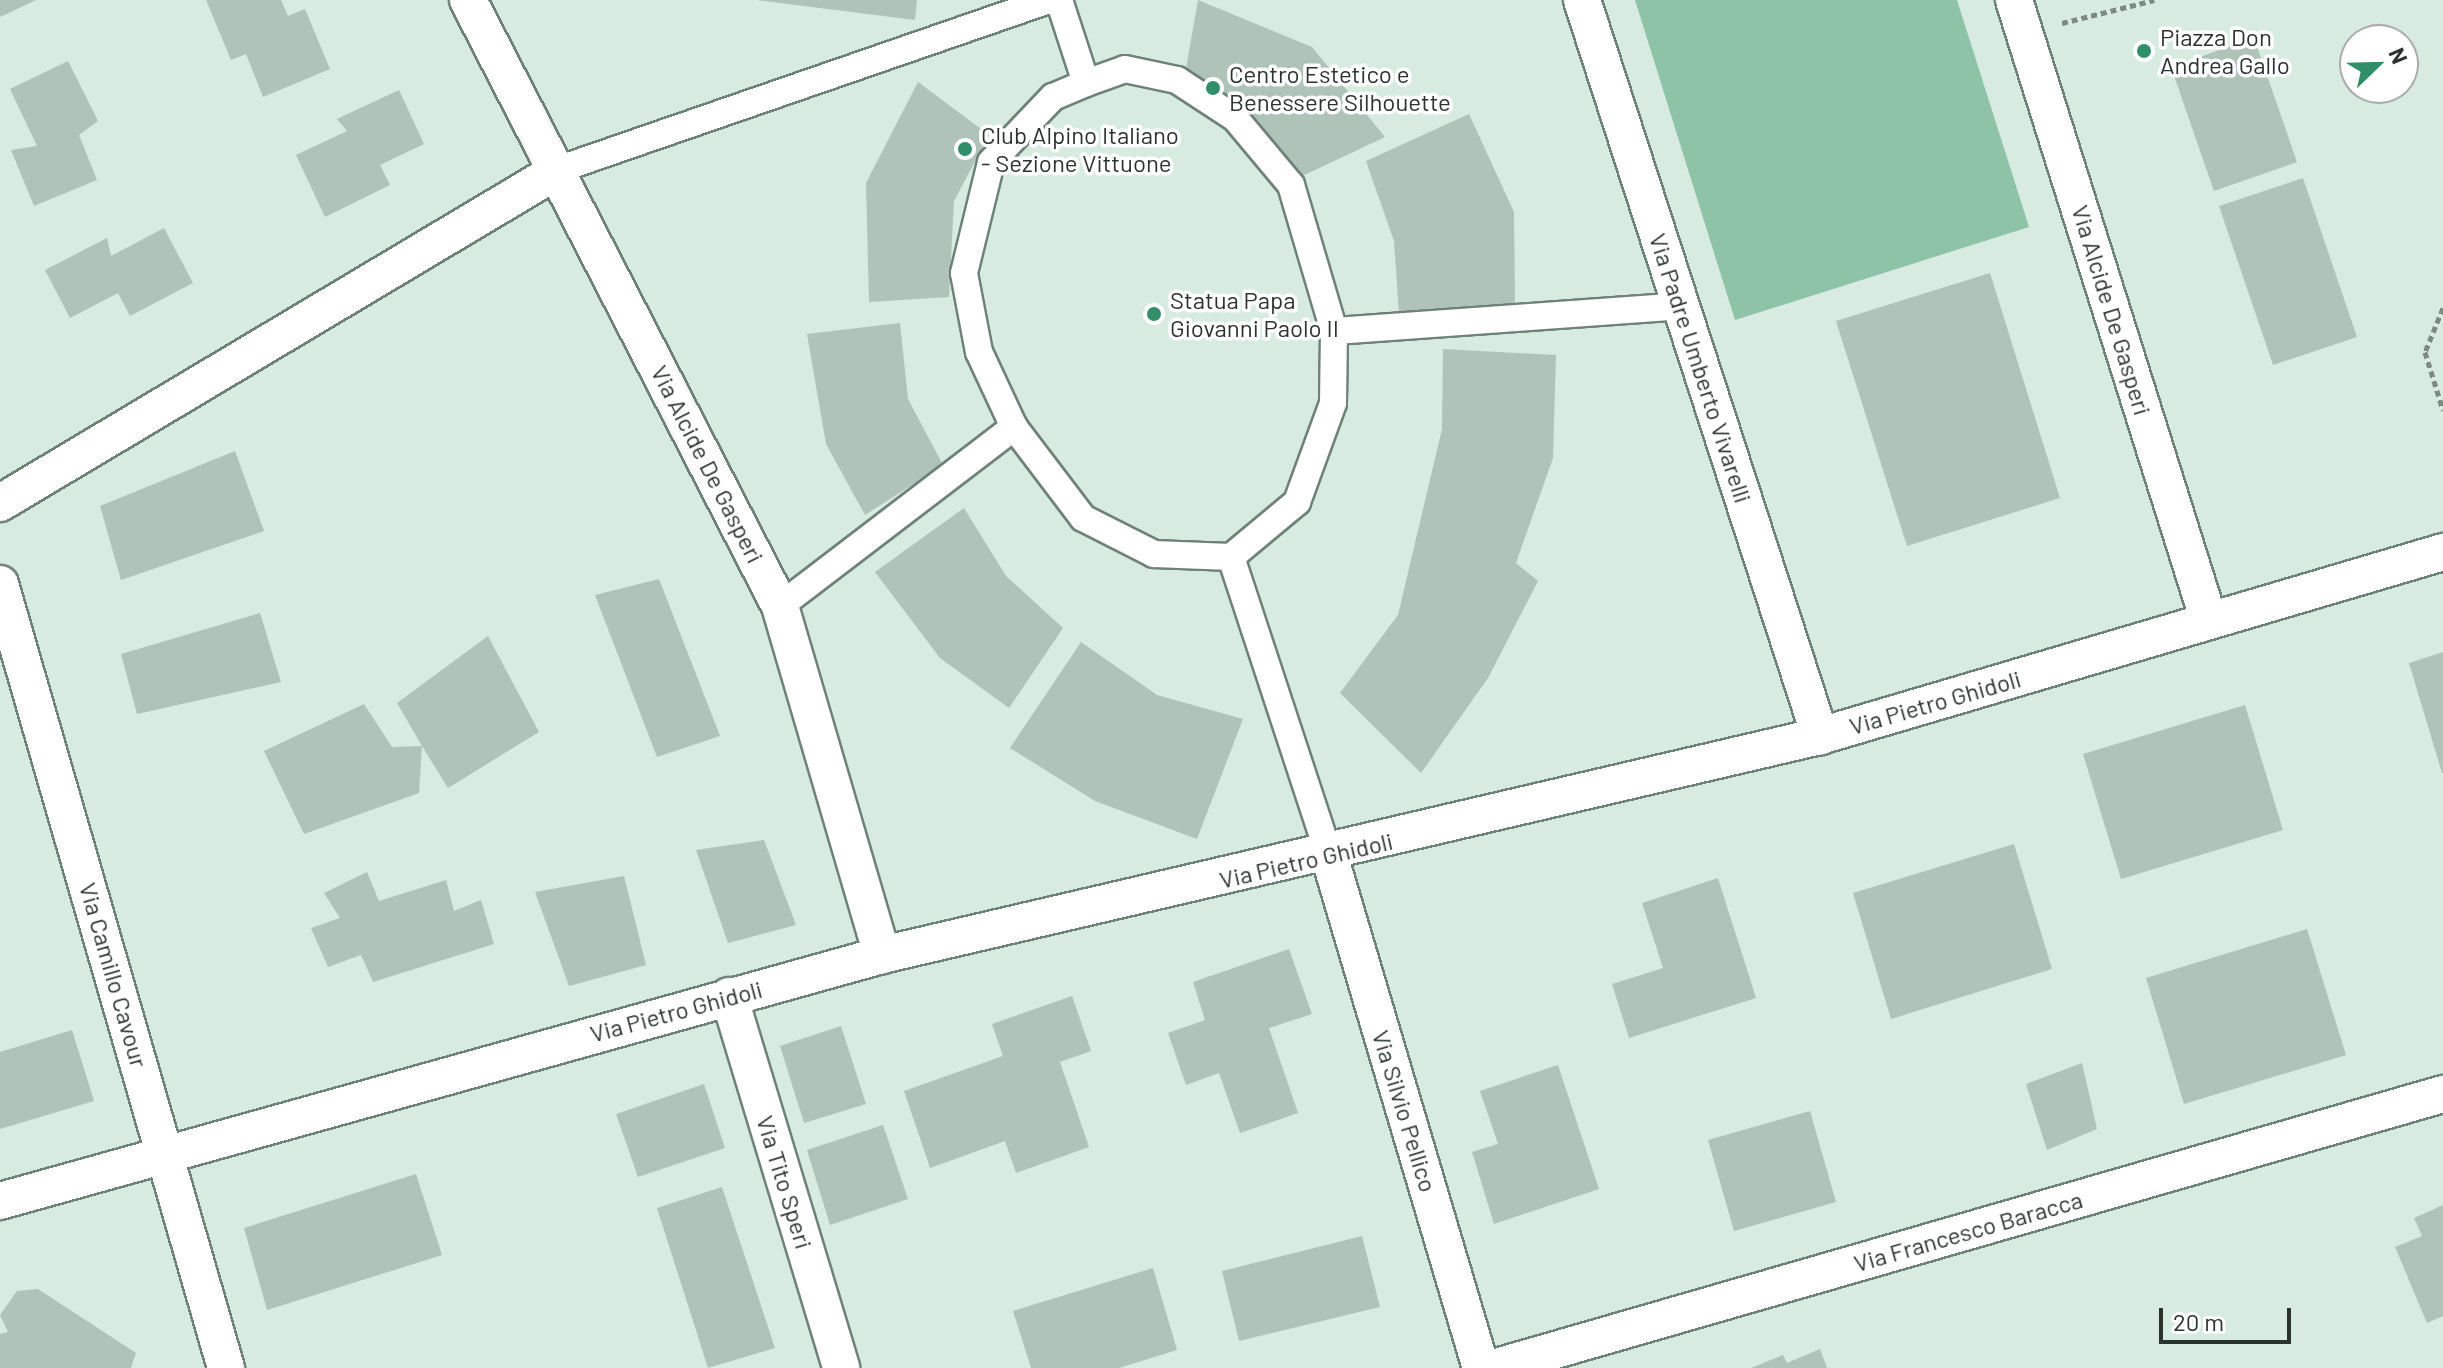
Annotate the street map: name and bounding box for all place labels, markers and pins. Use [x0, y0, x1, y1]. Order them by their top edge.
place label: Piazza Don Andrea Gallo [2160, 23, 2290, 79]
marker: Piazza Don Andrea Gallo [2135, 42, 2153, 60]
place label: Centro Estetico e Benessere Silhouette [1229, 60, 1451, 116]
marker: Centro Estetico e Benessere Silhouette [1204, 79, 1222, 97]
place label: Club Alpino Italiano - Sezione Vittuone [981, 121, 1179, 177]
marker: Club Alpino Italiano - Sezione Vittuone [956, 140, 974, 158]
place label: Statua Papa Giovanni Paolo II [1170, 286, 1339, 342]
marker: Statua Papa Giovanni Paolo II [1145, 305, 1163, 323]

